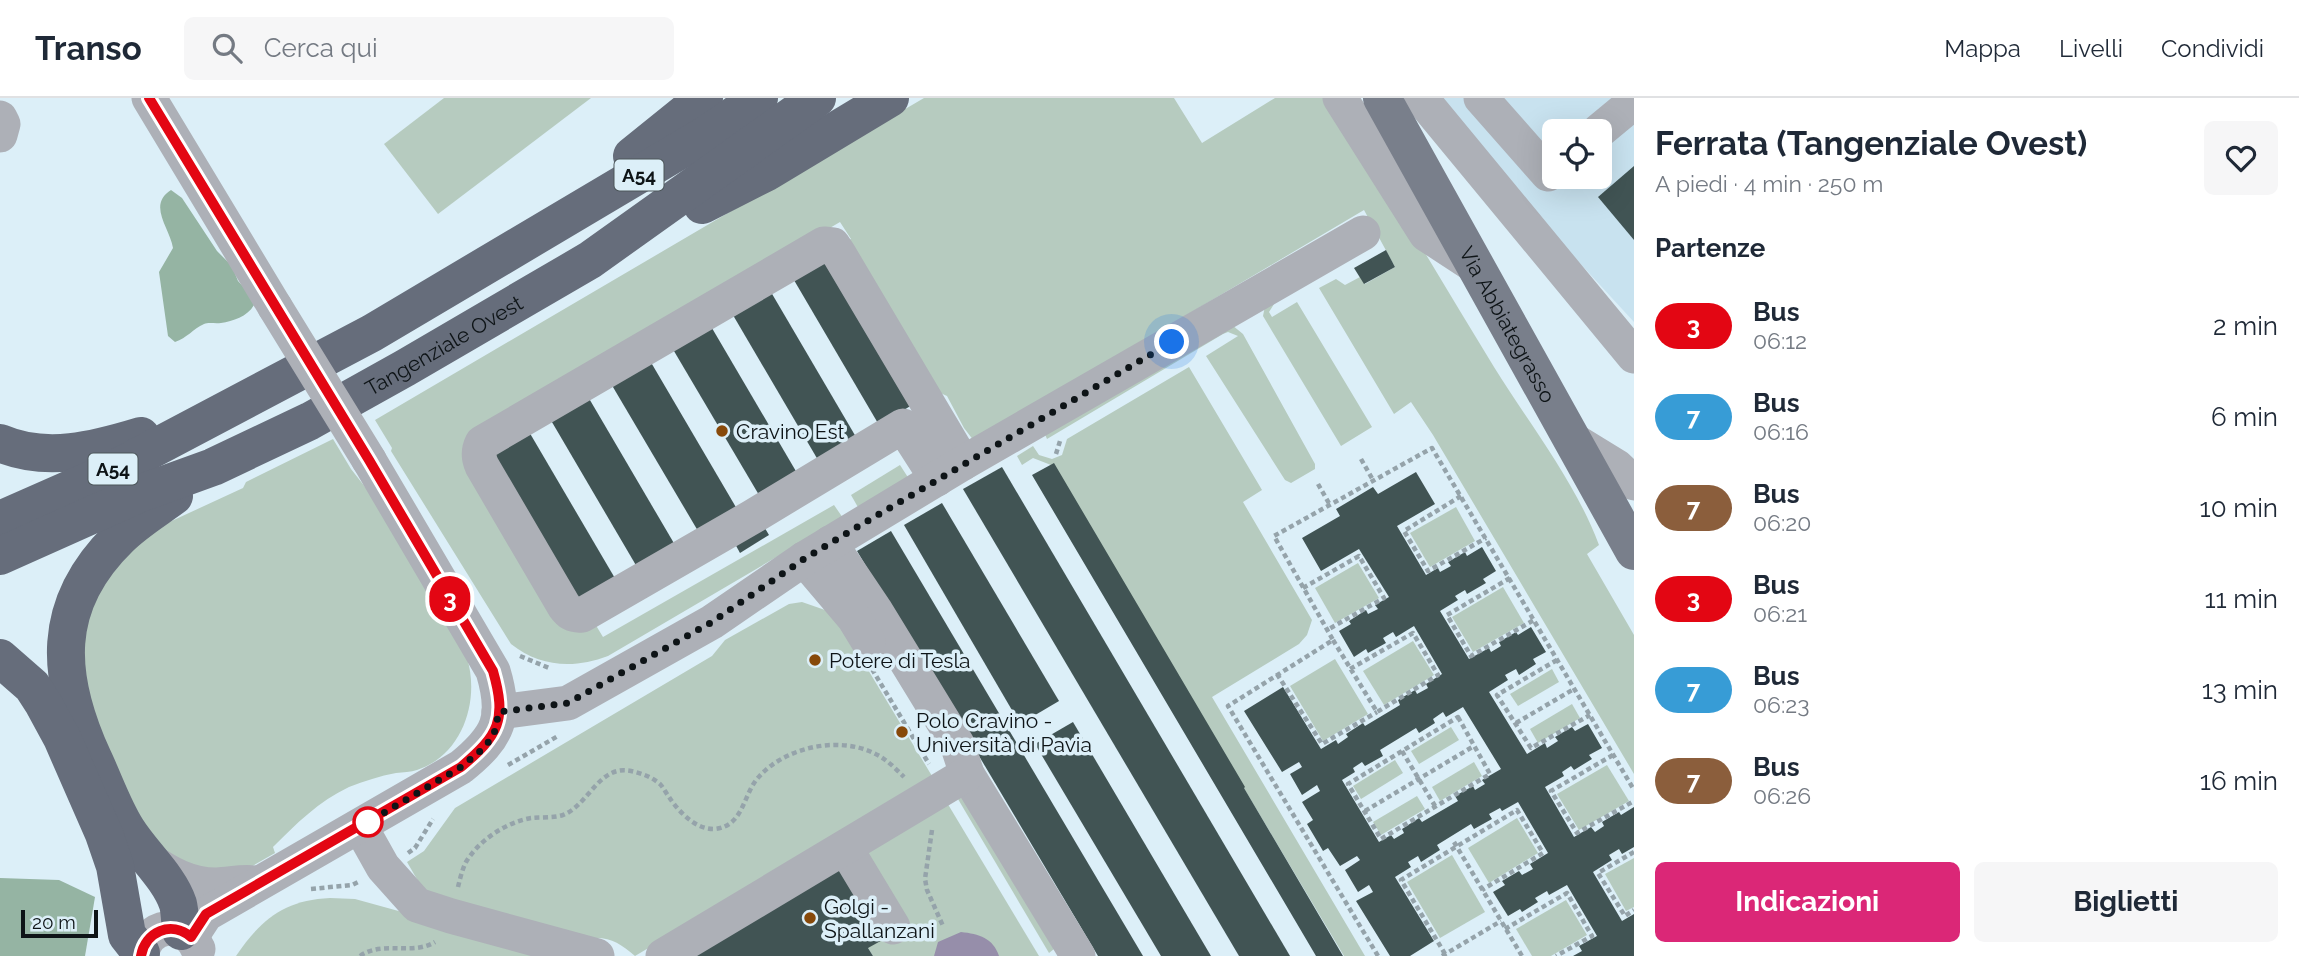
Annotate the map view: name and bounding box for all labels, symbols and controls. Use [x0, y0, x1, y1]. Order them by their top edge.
search box [184, 17, 674, 80]
text: Transo [35, 29, 142, 68]
icon: search [208, 29, 246, 67]
text: Cerca qui [264, 33, 378, 63]
text: Mappa [1944, 34, 2021, 63]
text: Livelli [2059, 34, 2123, 63]
text: Condividi [2161, 34, 2264, 63]
map controls [1542, 119, 1612, 189]
button: locate [1542, 119, 1612, 189]
button: heart [2204, 121, 2278, 195]
text: Ferrata (Tangenziale Ovest) [1655, 124, 2087, 163]
road number: A54 [614, 159, 664, 190]
text: A piedi · 4 min · 250 m [1655, 170, 1883, 197]
text: Partenze [1655, 233, 1765, 263]
street label: Via Abbiategrasso [1454, 242, 1561, 407]
street label: Tangenziale Ovest [360, 290, 527, 400]
text: Bus [1753, 297, 1800, 327]
text: 3 [1687, 311, 1700, 340]
text: 2 min [2213, 311, 2278, 341]
your location [1154, 324, 1189, 359]
text: 06:12 [1753, 327, 1807, 354]
text: Bus [1753, 388, 1800, 418]
text: 7 [1687, 402, 1700, 431]
text: 6 min [2211, 402, 2278, 432]
text: 06:16 [1753, 418, 1809, 445]
place label: Cravino Est [736, 419, 845, 444]
marker: Cravino Est [714, 423, 730, 439]
road number: A54 [88, 454, 138, 484]
text: Bus [1753, 479, 1800, 509]
text: 7 [1687, 493, 1700, 522]
text: 10 min [2200, 493, 2278, 523]
text: 06:20 [1753, 509, 1811, 536]
text: Bus [1753, 570, 1800, 600]
line badge: 3 [427, 576, 473, 622]
text: 3 [443, 584, 457, 613]
text: 3 [1687, 584, 1700, 613]
text: 11 min [2204, 584, 2278, 614]
text: 06:21 [1753, 600, 1807, 627]
place label: Potere di Tesla [829, 648, 971, 673]
marker: Potere di Tesla [807, 652, 823, 668]
text: Bus [1753, 661, 1800, 691]
text: 7 [1687, 675, 1700, 704]
text: 13 min [2202, 675, 2278, 705]
text: 06:23 [1753, 691, 1810, 718]
place label: Polo Cravino - Università di Pavia [916, 708, 1092, 757]
marker: Polo Cravino - Università di Pavia [894, 724, 910, 740]
text: Bus [1753, 752, 1800, 782]
text: 7 [1687, 766, 1700, 795]
text: 16 min [2200, 766, 2278, 796]
text: 06:26 [1753, 782, 1811, 809]
unlabelled marker [353, 807, 383, 837]
button: Indicazioni [1655, 862, 1960, 942]
button: Biglietti [1974, 862, 2278, 942]
place label: Golgi - Spallanzani [824, 894, 935, 943]
scale bar [21, 907, 98, 939]
marker: Golgi - Spallanzani [802, 910, 818, 926]
text: 20 m [32, 911, 76, 933]

